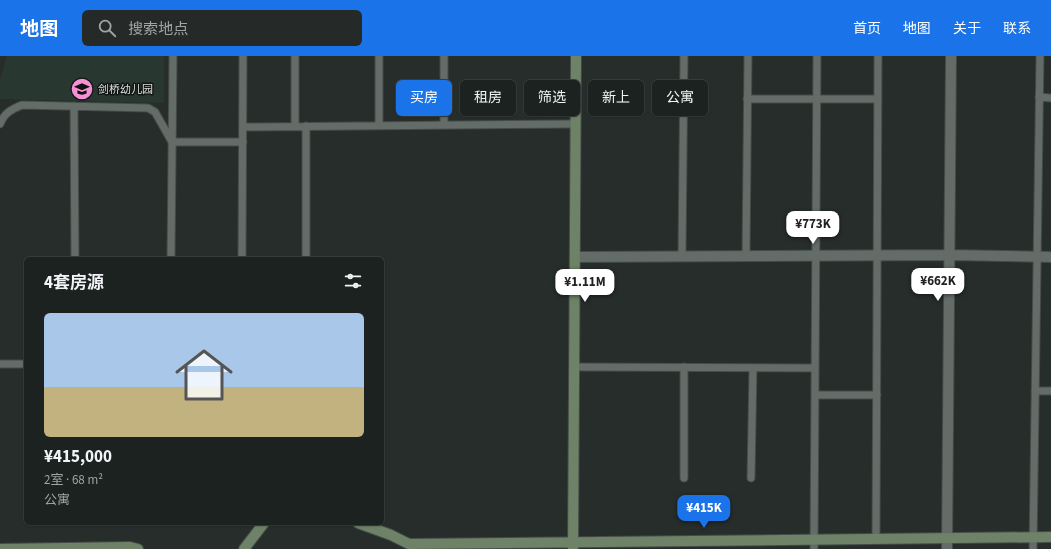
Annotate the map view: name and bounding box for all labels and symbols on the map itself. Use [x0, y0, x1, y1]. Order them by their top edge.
school or university icon: 剑桥幼儿园 [69, 76, 95, 102]
place label: 剑桥幼儿园 [98, 82, 153, 97]
pin: ¥773K [785, 211, 841, 245]
pin: ¥662K [910, 268, 966, 302]
pin: ¥1.11M [552, 269, 618, 303]
pin: ¥415K [676, 495, 732, 529]

